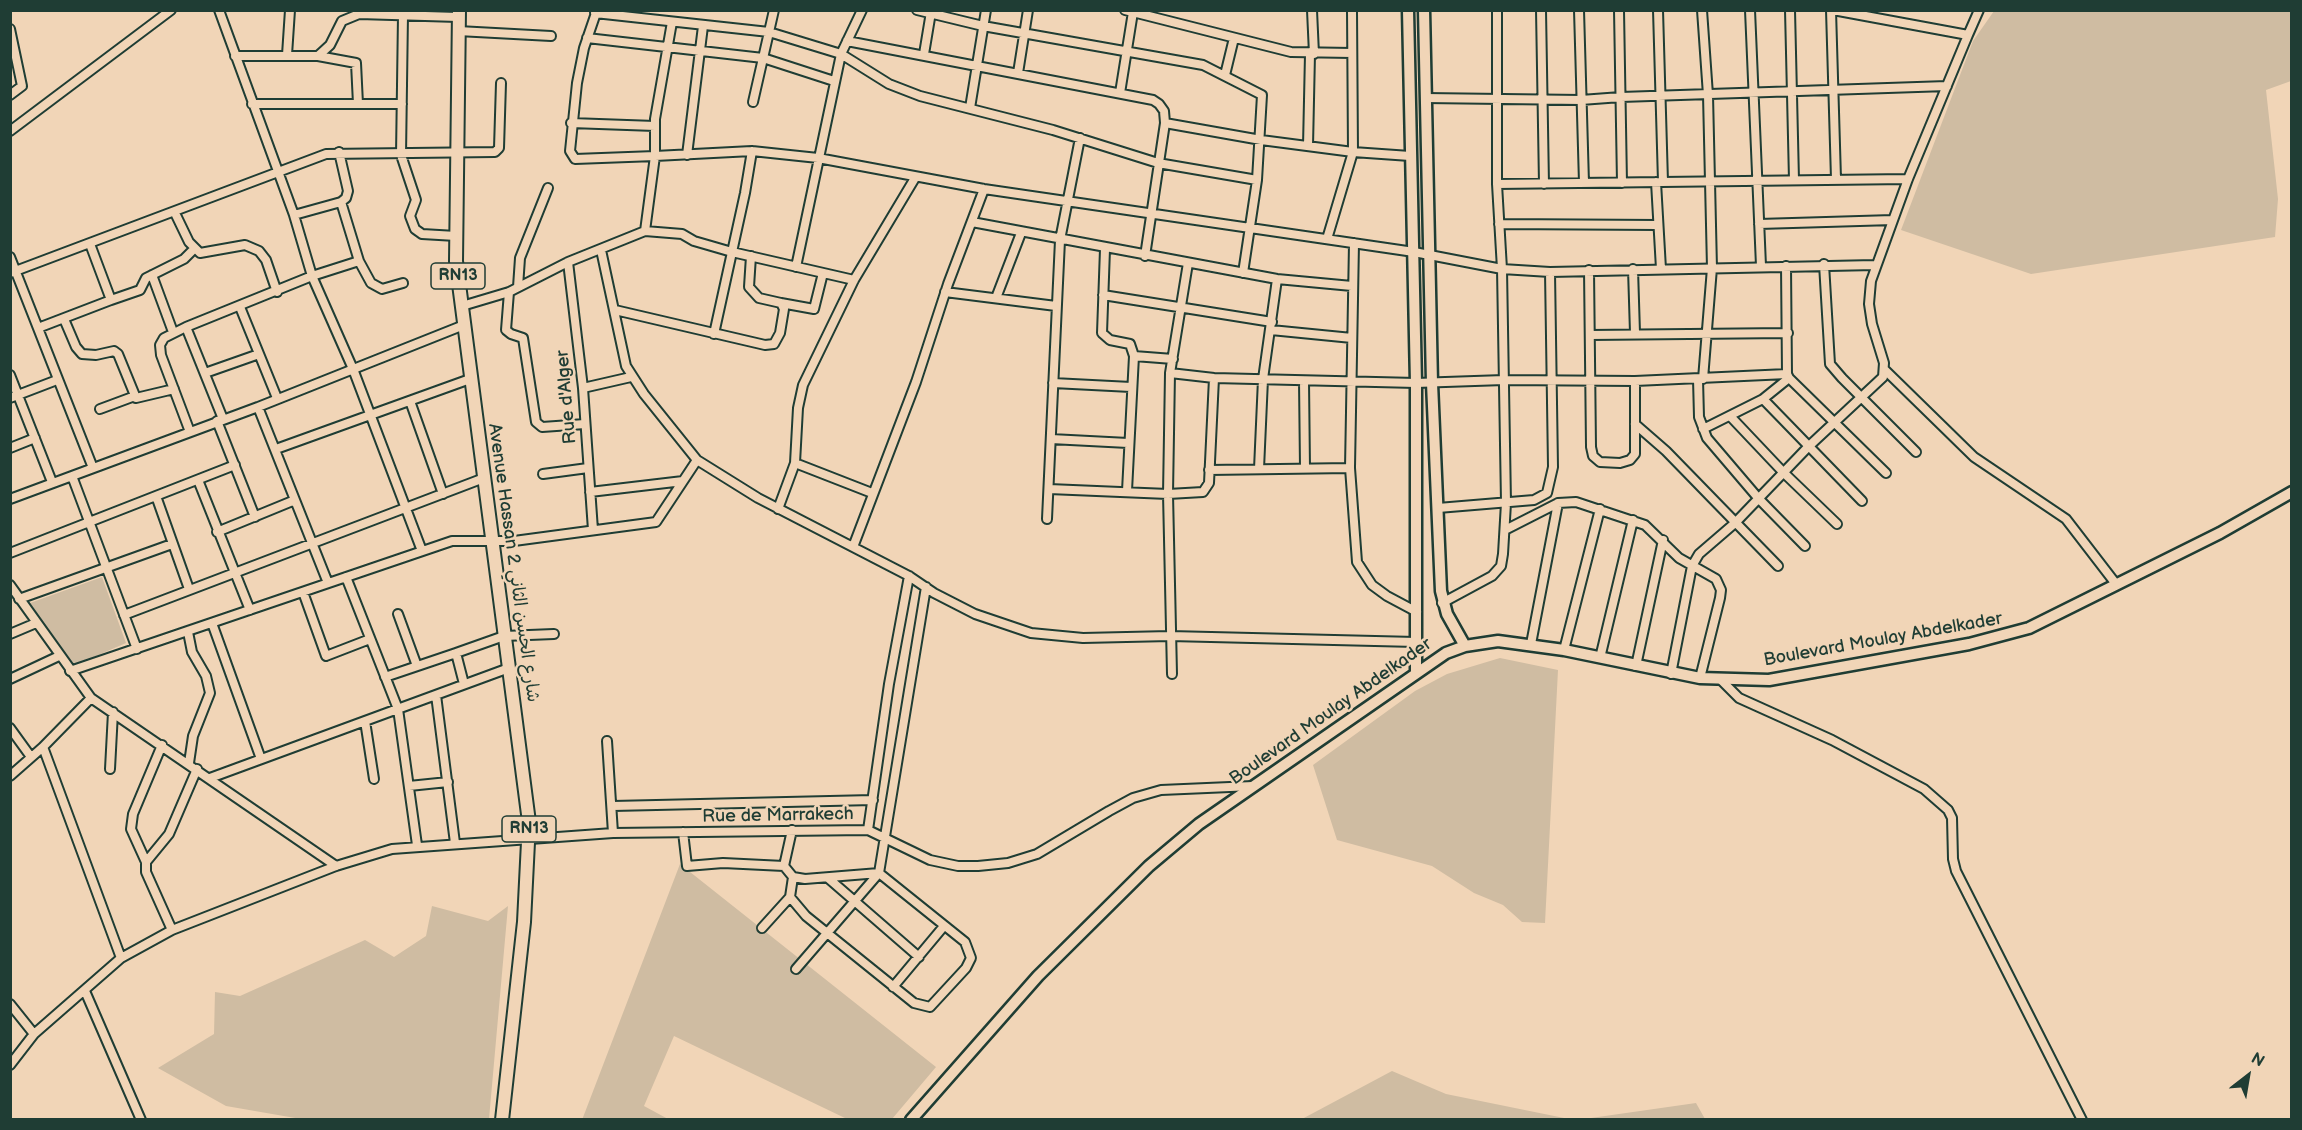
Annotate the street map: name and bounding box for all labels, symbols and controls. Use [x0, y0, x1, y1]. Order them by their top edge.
road number: RN13 [431, 263, 485, 289]
street label: Rue d'Alger [552, 349, 582, 445]
street label: Avenue Hassan 2 شارع الحسن الثاني [483, 422, 543, 704]
street label: Boulevard Moulay Abdelkader [1762, 608, 2004, 672]
street label: Boulevard Moulay Abdelkader [1226, 634, 1436, 790]
street label: Rue de Marrakech [702, 804, 854, 828]
road number: RN13 [502, 816, 556, 842]
north arrow [2218, 1046, 2278, 1106]
text: N [2247, 1049, 2268, 1071]

